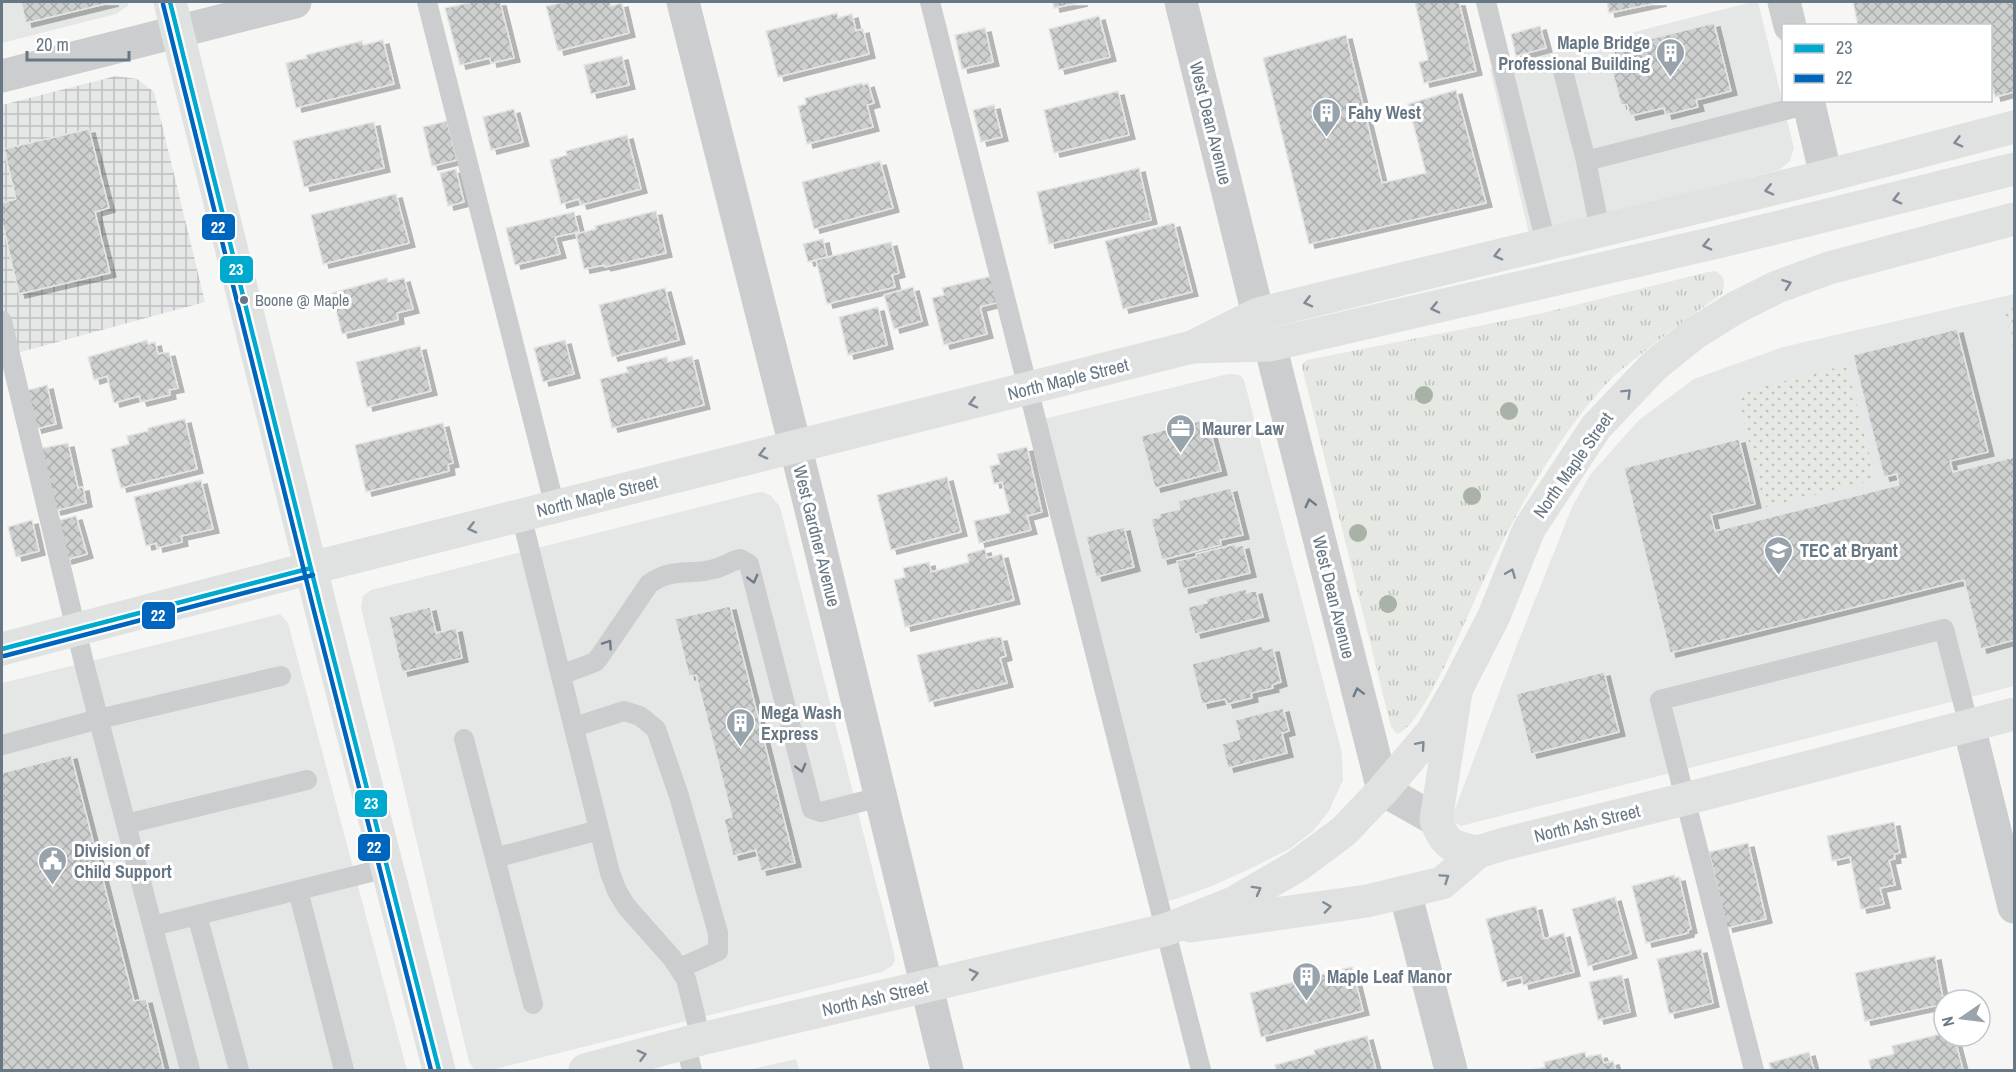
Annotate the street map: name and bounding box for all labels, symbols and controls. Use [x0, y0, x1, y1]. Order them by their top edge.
scale bar [27, 24, 129, 62]
legend [1782, 24, 1992, 102]
place label: Maple Bridge Professional Building [1498, 30, 1650, 76]
text: 20 m [36, 32, 69, 57]
text: 23 [1836, 35, 1852, 60]
building icon: Maple Bridge Professional Building [1655, 36, 1687, 78]
street label: West Dean Avenue [1184, 59, 1238, 187]
text: 22 [1836, 65, 1852, 90]
building icon: Fahy West [1311, 96, 1343, 138]
place label: Fahy West [1348, 100, 1421, 125]
one-way arrow [1953, 134, 1963, 147]
one-way arrow [1764, 182, 1774, 195]
one-way arrow [1892, 191, 1902, 204]
line badge: 22 [201, 213, 236, 241]
text: 22 [211, 216, 225, 238]
one-way arrow [1702, 238, 1712, 251]
one-way arrow [1493, 247, 1503, 260]
line badge: 23 [219, 255, 254, 284]
text: 23 [229, 258, 243, 280]
one-way arrow [1781, 278, 1791, 291]
place label: Boone @ Maple [255, 289, 349, 311]
marker: Boone @ Maple [238, 294, 250, 306]
one-way arrow [1304, 294, 1314, 307]
one-way arrow [1431, 300, 1441, 313]
street label: North Maple Street [1005, 352, 1131, 406]
one-way arrow [1620, 389, 1631, 399]
one-way arrow [968, 395, 978, 408]
street label: North Maple Street [1527, 407, 1619, 523]
office icon: Maurer Law [1165, 412, 1197, 454]
place label: Maurer Law [1202, 416, 1285, 441]
one-way arrow [758, 447, 769, 459]
street label: West Gardner Avenue [787, 463, 847, 609]
street label: North Maple Street [534, 469, 660, 523]
one-way arrow [1305, 498, 1317, 509]
one-way arrow [467, 520, 477, 533]
street label: West Dean Avenue [1307, 533, 1361, 661]
school or university icon: TEC at Bryant [1763, 534, 1795, 576]
place label: TEC at Bryant [1800, 538, 1898, 563]
one-way arrow [1504, 569, 1516, 580]
one-way arrow [745, 574, 758, 584]
line badge: 22 [141, 601, 176, 630]
text: 22 [151, 604, 165, 626]
one-way arrow [601, 640, 612, 651]
one-way arrow [1352, 687, 1365, 697]
place label: Mega Wash Express [761, 700, 842, 746]
building icon: Mega Wash Express [724, 706, 756, 748]
one-way arrow [1413, 741, 1424, 752]
one-way arrow [794, 763, 807, 773]
line badge: 23 [354, 789, 388, 818]
text: 23 [364, 792, 378, 814]
street label: North Ash Street [1531, 798, 1643, 848]
line badge: 22 [357, 833, 391, 862]
text: 22 [367, 836, 381, 858]
place label: Division of Child Support [74, 838, 172, 884]
public building icon: Division of Child Support [37, 844, 69, 886]
one-way arrow [1439, 875, 1450, 886]
one-way arrow [1251, 886, 1262, 897]
one-way arrow [1323, 901, 1332, 914]
building icon: Maple Leaf Manor [1290, 960, 1322, 1002]
place label: Maple Leaf Manor [1327, 964, 1452, 989]
one-way arrow [969, 969, 979, 982]
street label: North Ash Street [819, 974, 931, 1022]
north arrow [1932, 988, 1992, 1048]
text: N [1936, 1014, 1959, 1029]
one-way arrow [636, 1050, 647, 1062]

